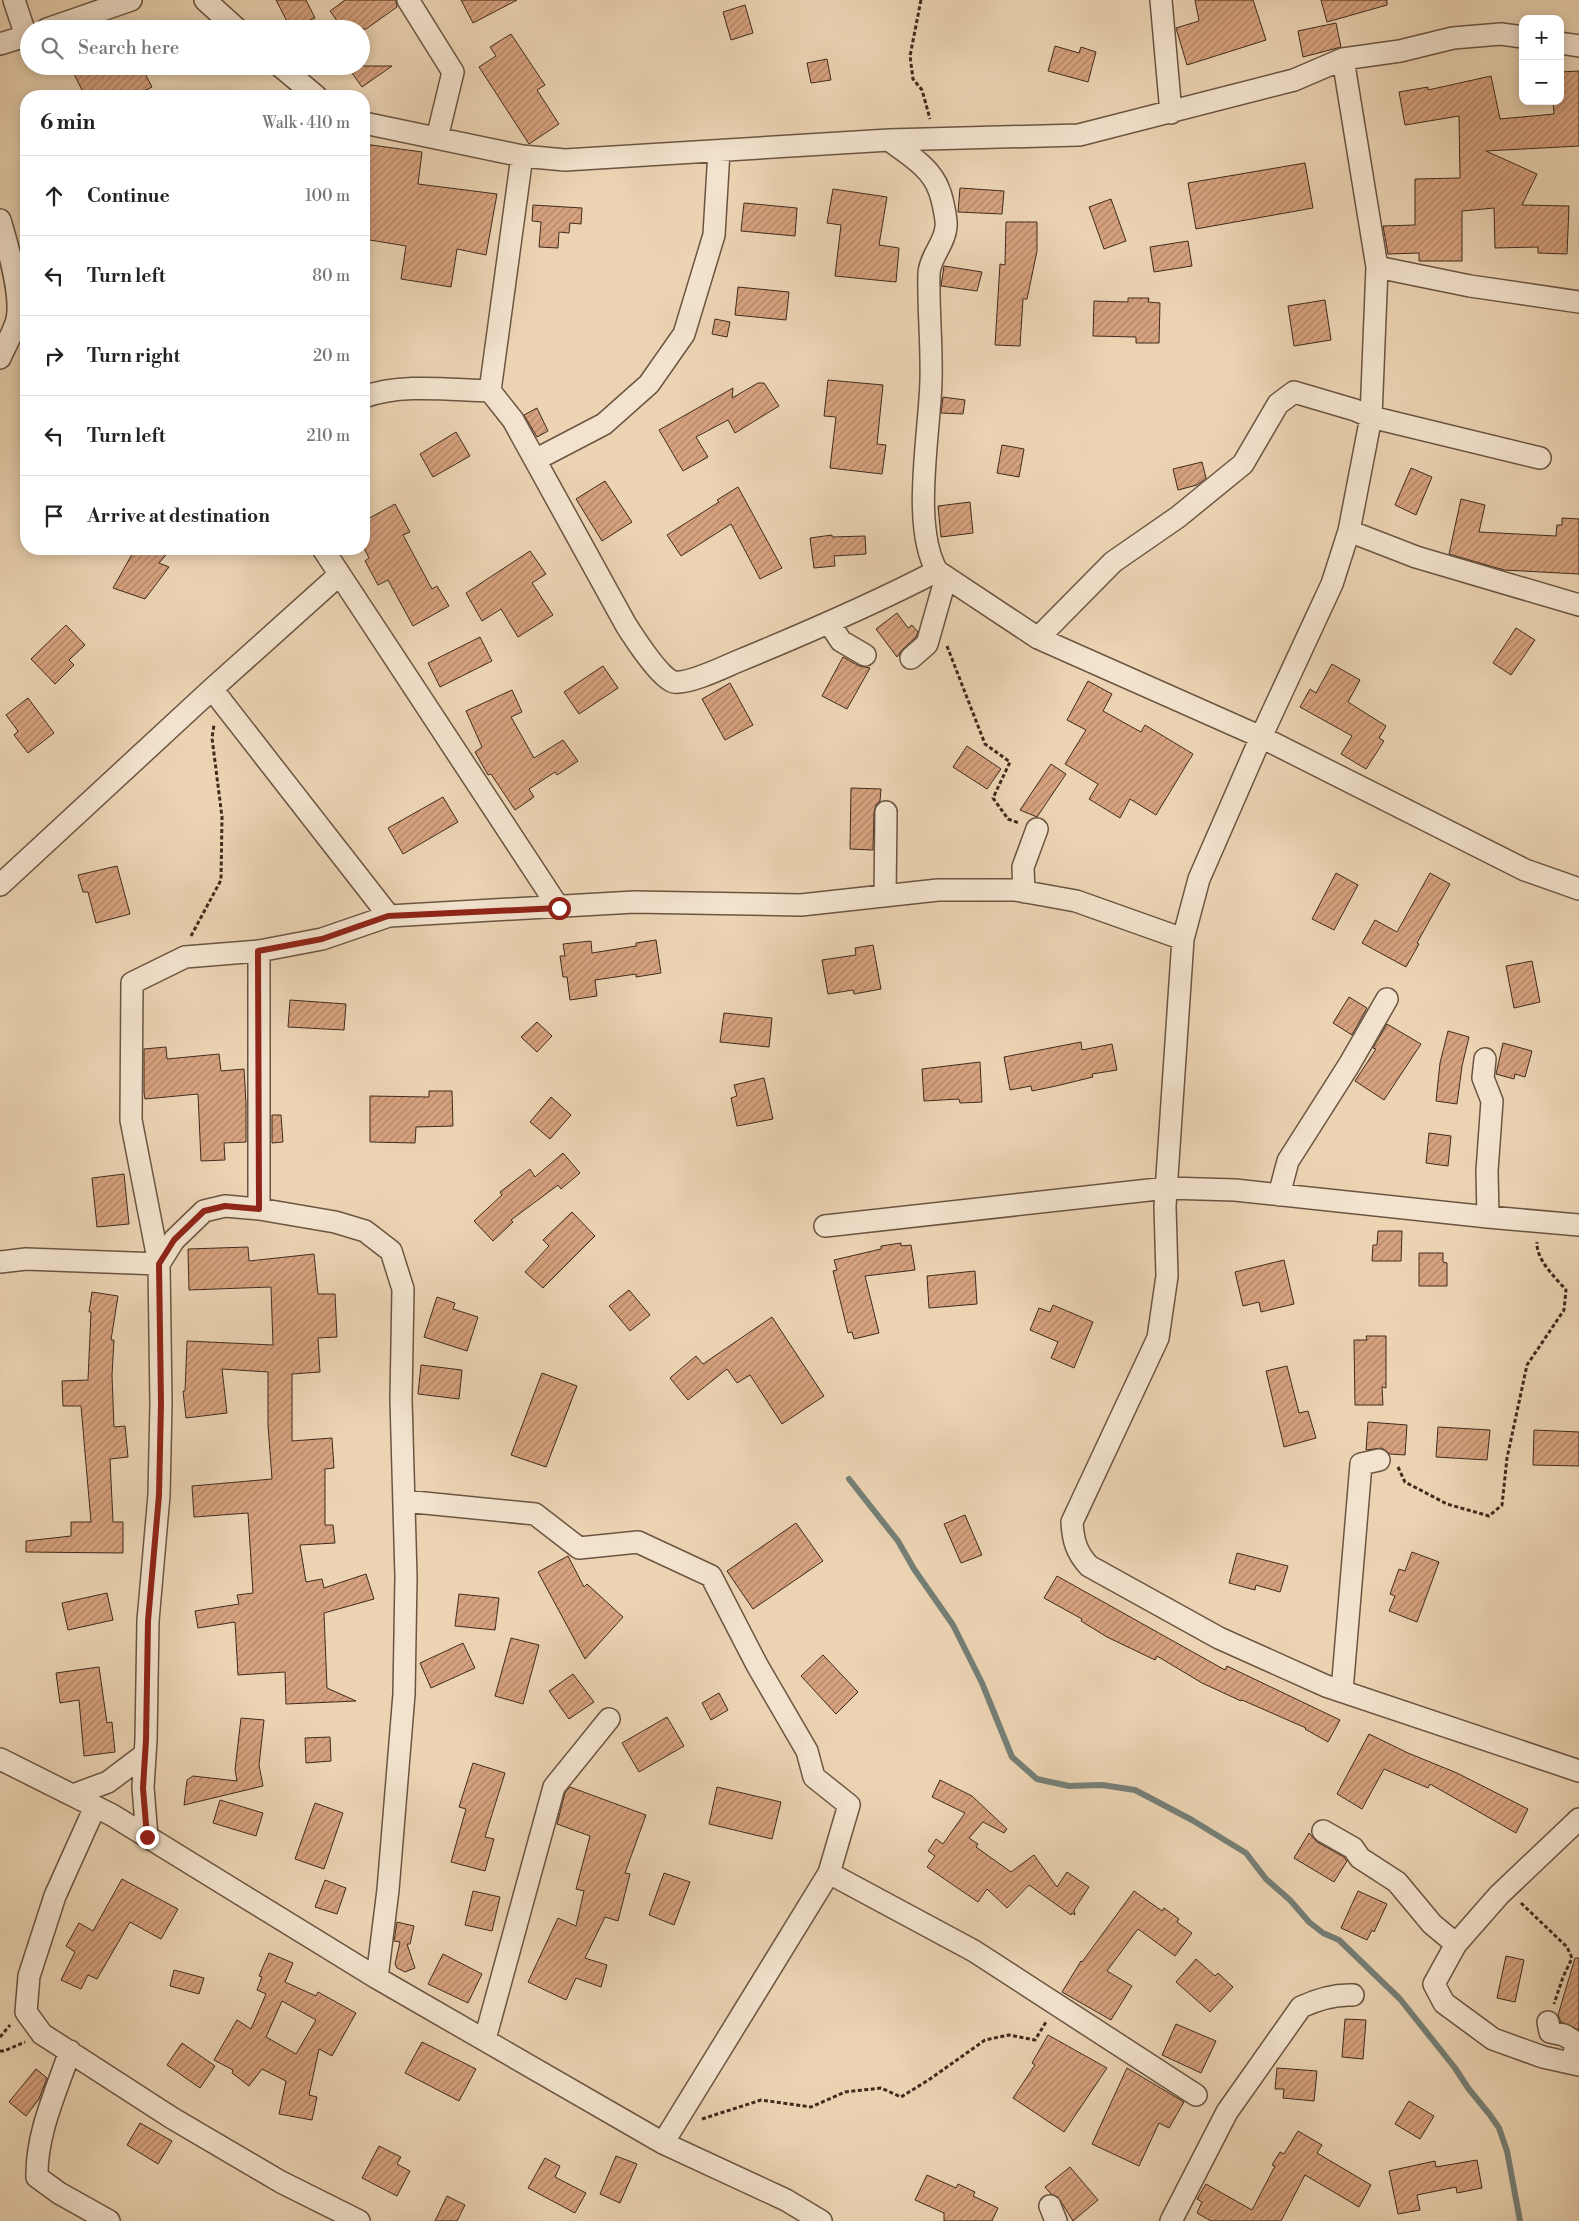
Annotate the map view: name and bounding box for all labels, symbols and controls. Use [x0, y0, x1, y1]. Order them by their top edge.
map controls [1519, 15, 1564, 105]
button: + [1519, 15, 1564, 60]
search box [20, 20, 370, 75]
icon: search [38, 34, 66, 62]
text: Search here [78, 36, 179, 60]
button: − [1519, 60, 1564, 105]
text: 6 min [40, 110, 95, 136]
text: Walk · 410 m [262, 113, 350, 133]
icon: ahead [40, 182, 68, 210]
text: Continue [87, 184, 170, 208]
text: 100 m [305, 186, 350, 206]
icon: left [40, 262, 68, 290]
text: Turn left [87, 264, 166, 288]
text: 80 m [312, 266, 350, 286]
icon: right [40, 342, 68, 370]
text: Turn right [87, 344, 180, 368]
text: 20 m [313, 346, 350, 366]
icon: left [40, 422, 68, 450]
text: Turn left [87, 424, 166, 448]
text: 210 m [306, 426, 350, 446]
icon: arrive [40, 502, 68, 530]
text: Arrive at destination [87, 504, 270, 528]
route start [548, 897, 571, 920]
route end [136, 1826, 159, 1849]

